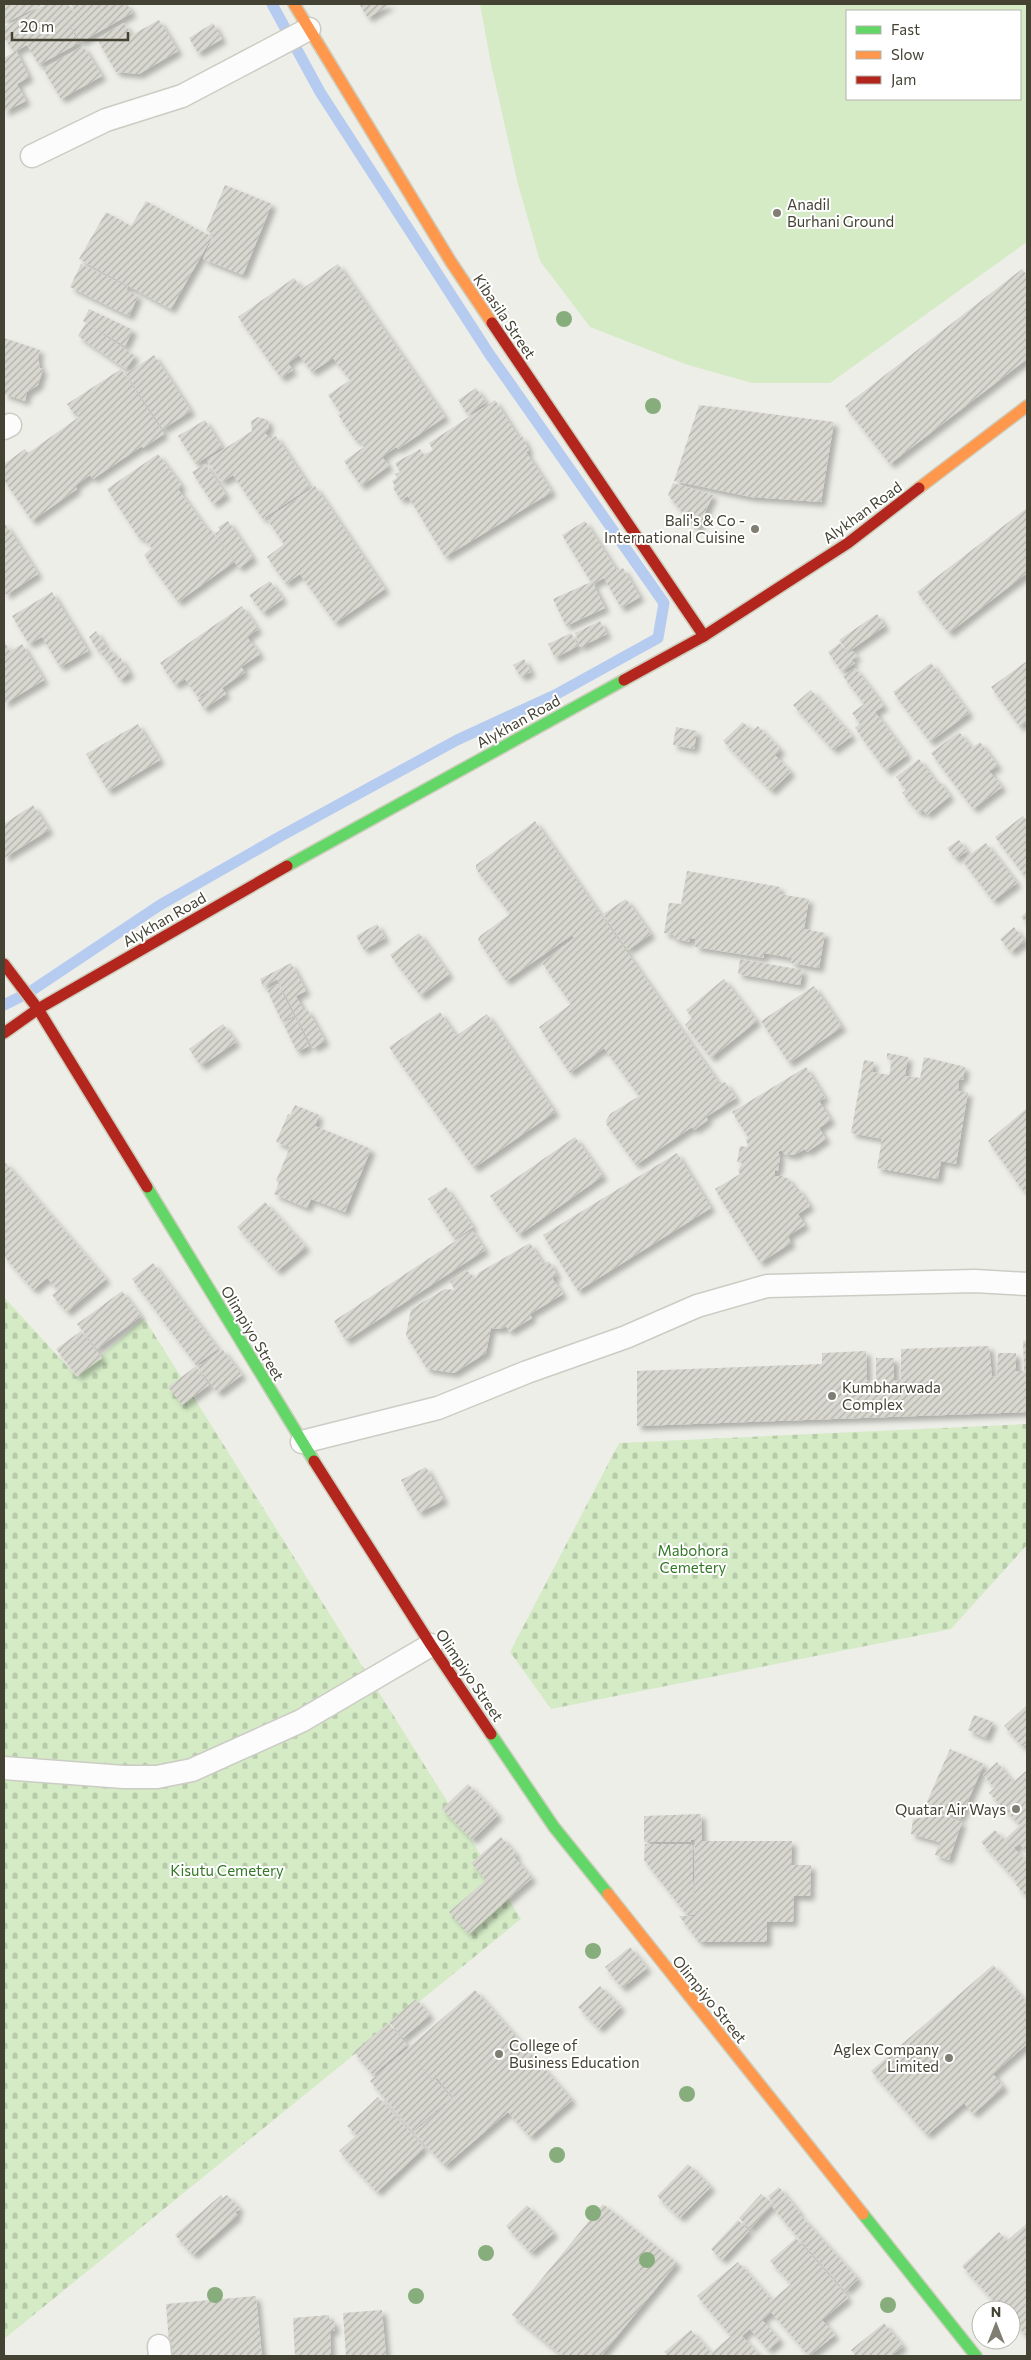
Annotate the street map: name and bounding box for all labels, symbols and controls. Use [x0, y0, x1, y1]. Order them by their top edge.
scale bar [12, 10, 129, 42]
legend [846, 10, 1021, 100]
text: 20 m [20, 17, 54, 35]
text: Fast [891, 20, 920, 38]
text: Slow [891, 45, 924, 63]
text: Jam [891, 70, 916, 88]
place label: Anadil Burhani Ground [787, 195, 894, 230]
marker: Anadil Burhani Ground [771, 207, 783, 219]
street label: Kibasila Street [470, 270, 540, 362]
street label: Alykhan Road [819, 477, 905, 547]
place label: Bali's & Co - International Cuisine [604, 511, 745, 546]
marker: Bali's & Co - International Cuisine [749, 523, 761, 535]
street label: Alykhan Road [473, 691, 563, 751]
street label: Alykhan Road [119, 888, 209, 950]
street label: Olimpiyo Street [218, 1282, 288, 1384]
place label: Kumbharwada Complex [842, 1378, 941, 1413]
marker: Kumbharwada Complex [826, 1390, 838, 1402]
park label: Mabohora Cemetery [657, 1541, 729, 1576]
street label: Olimpiyo Street [432, 1625, 508, 1725]
place label: Quatar Air Ways [895, 1800, 1006, 1818]
marker: Quatar Air Ways [1010, 1803, 1022, 1815]
park label: Kisutu Cemetery [170, 1861, 284, 1879]
street label: Olimpiyo Street [669, 1952, 751, 2046]
place label: College of Business Education [509, 2036, 640, 2071]
place label: Aglex Company Limited [833, 2040, 939, 2075]
marker: College of Business Education [493, 2048, 505, 2060]
marker: Aglex Company Limited [943, 2052, 955, 2064]
north arrow [971, 2300, 1021, 2350]
text: N [991, 2303, 1001, 2320]

